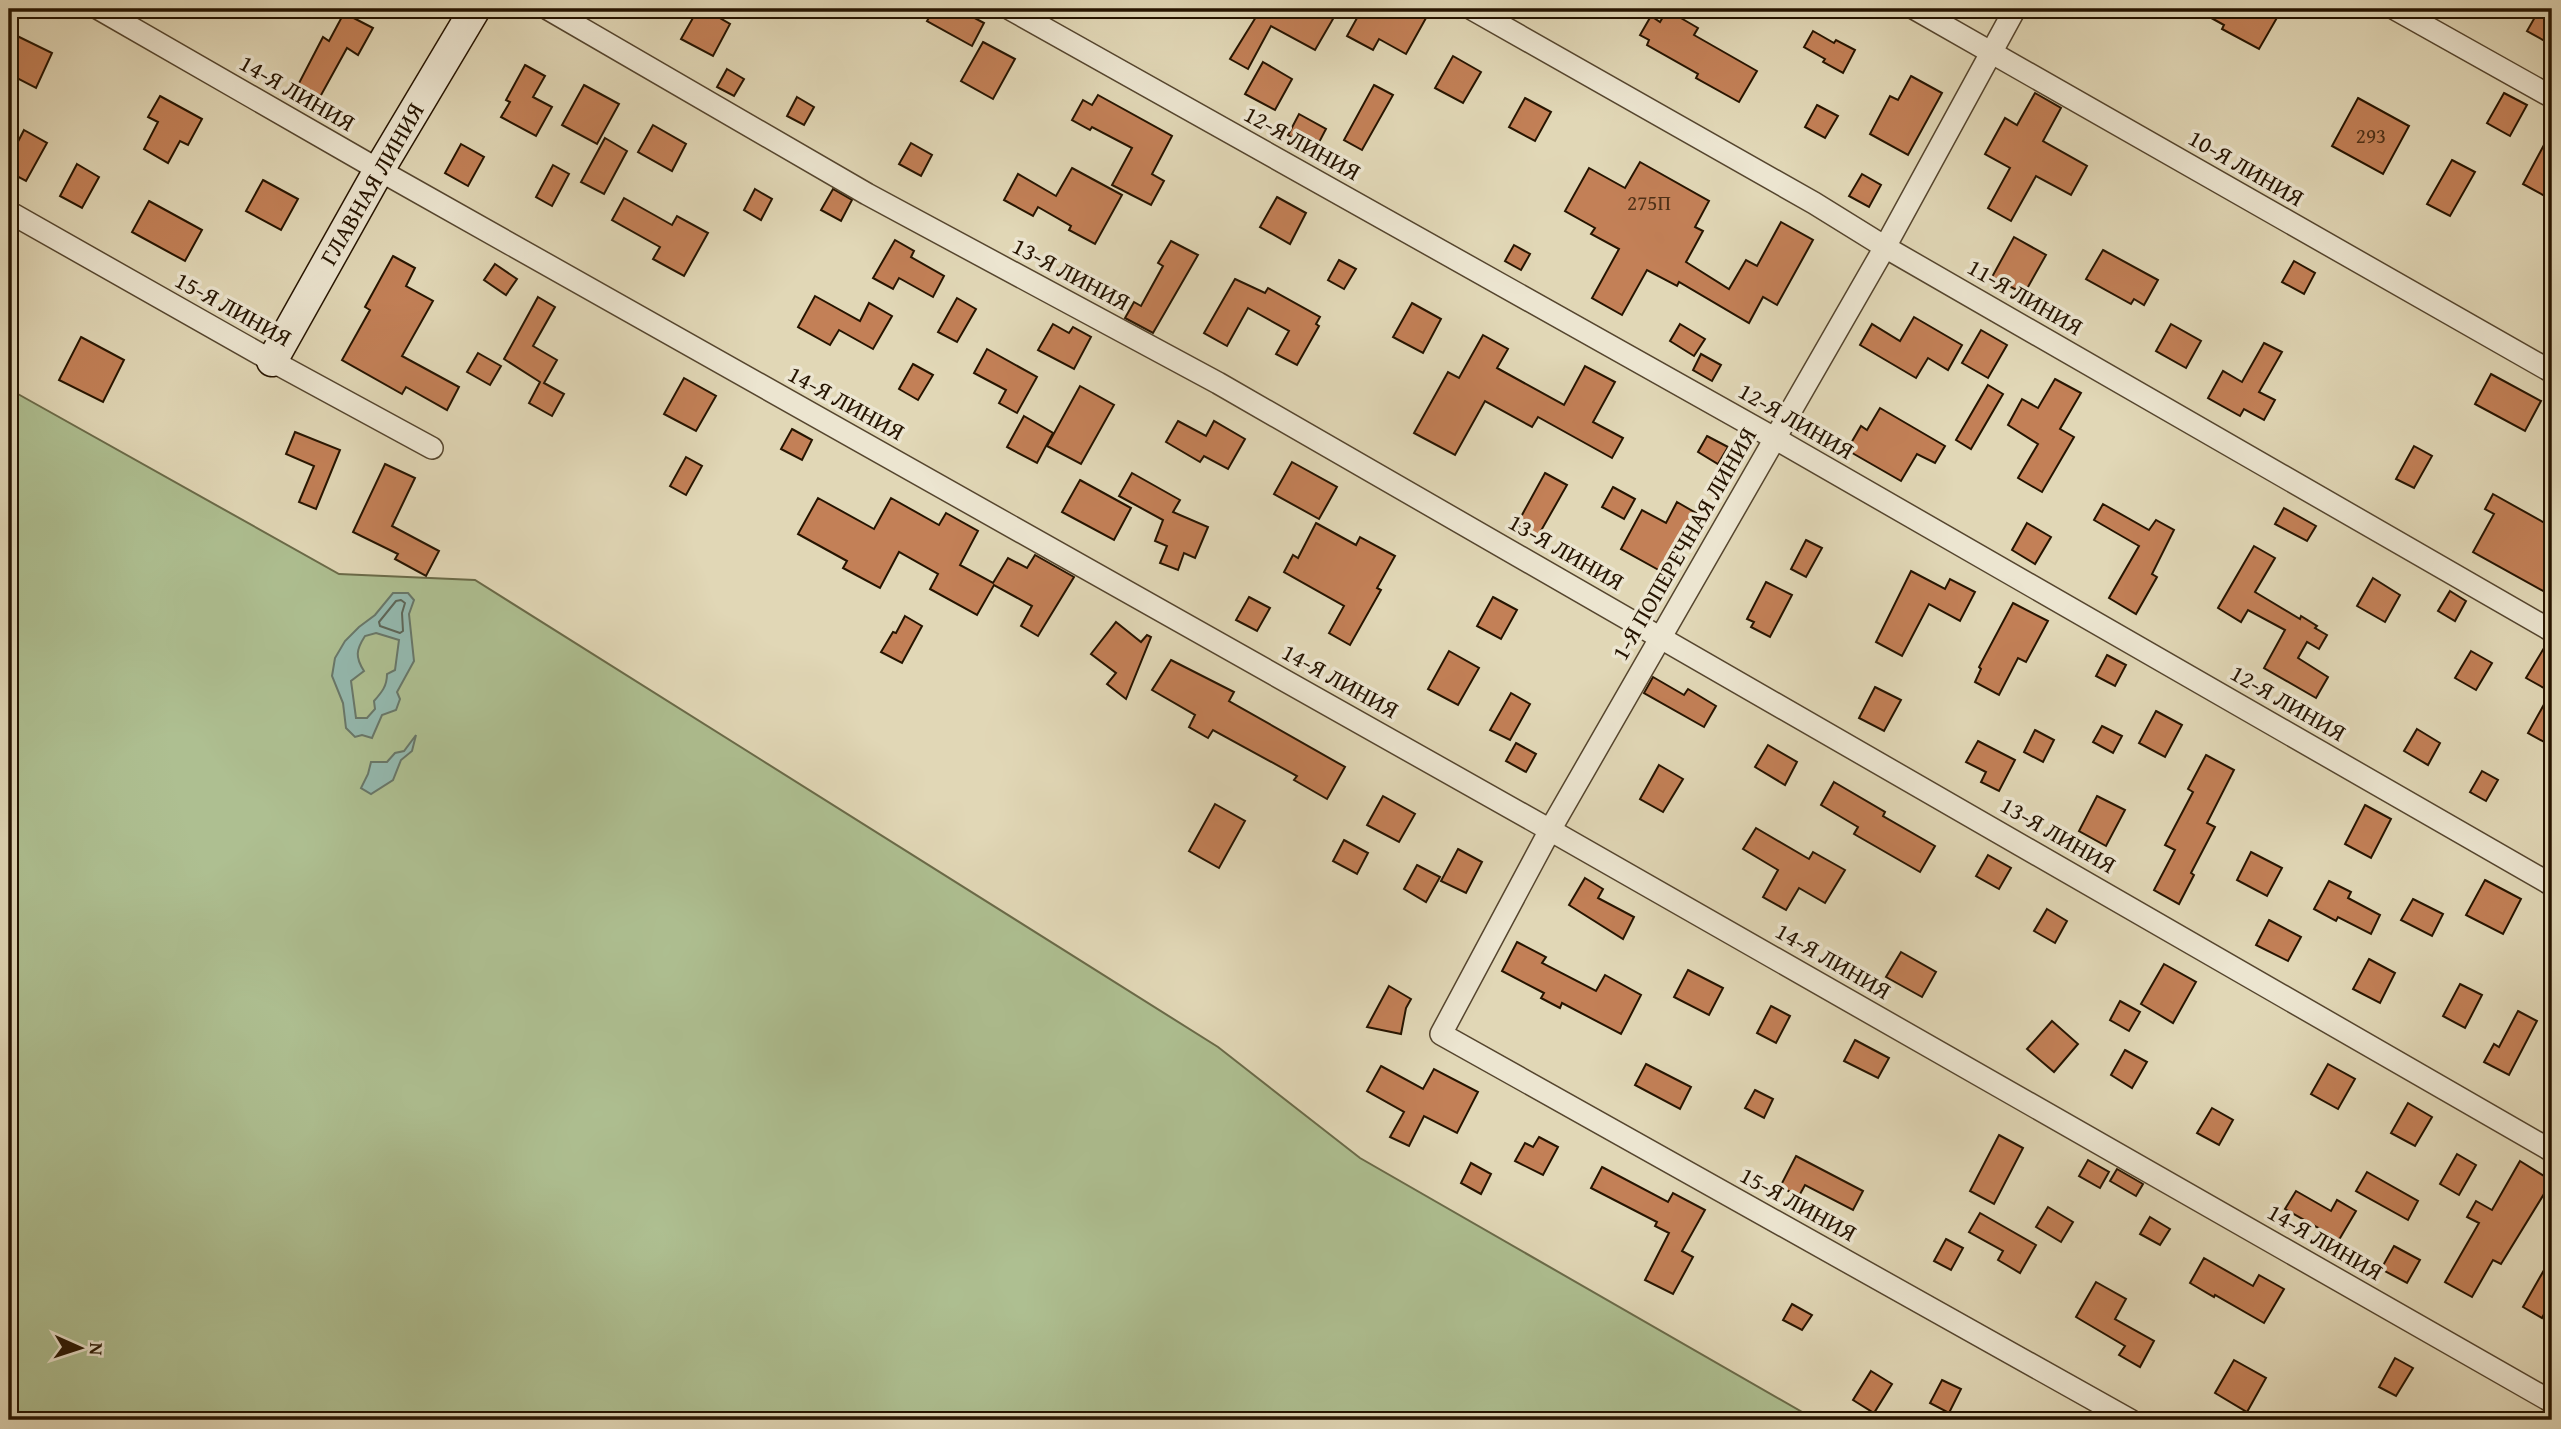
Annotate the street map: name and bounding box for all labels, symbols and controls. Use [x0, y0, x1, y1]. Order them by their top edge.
street label: 14-Я ЛИНИЯ [233, 45, 362, 140]
street label: ГЛАВНАЯ ЛИНИЯ [311, 96, 432, 272]
street label: 12-Я ЛИНИЯ [1238, 96, 1367, 189]
street label: 10-Я ЛИНИЯ [2182, 120, 2311, 215]
house number: 293 [2356, 120, 2386, 151]
house number: 275П [1627, 187, 1671, 218]
street label: 13-Я ЛИНИЯ [1006, 228, 1136, 319]
street label: 11-Я ЛИНИЯ [1961, 249, 2090, 344]
street label: 15-Я ЛИНИЯ [169, 262, 298, 355]
street label: 14-Я ЛИНИЯ [782, 356, 911, 449]
street label: 12-Я ЛИНИЯ [1732, 373, 1861, 468]
street label: 1-Я ПОПЕРЕЧНАЯ ЛИНИЯ [1602, 421, 1765, 667]
street label: 13-Я ЛИНИЯ [1502, 504, 1631, 599]
street label: 14-Я ЛИНИЯ [1276, 634, 1405, 727]
street label: 12-Я ЛИНИЯ [2224, 655, 2353, 750]
street label: 13-Я ЛИНИЯ [1994, 787, 2123, 882]
street label: 14-Я ЛИНИЯ [1769, 913, 1898, 1008]
street label: 15-Я ЛИНИЯ [1734, 1157, 1863, 1250]
street label: 14-Я ЛИНИЯ [2261, 1194, 2390, 1289]
north arrow [46, 1314, 116, 1384]
text: N [83, 1342, 111, 1356]

